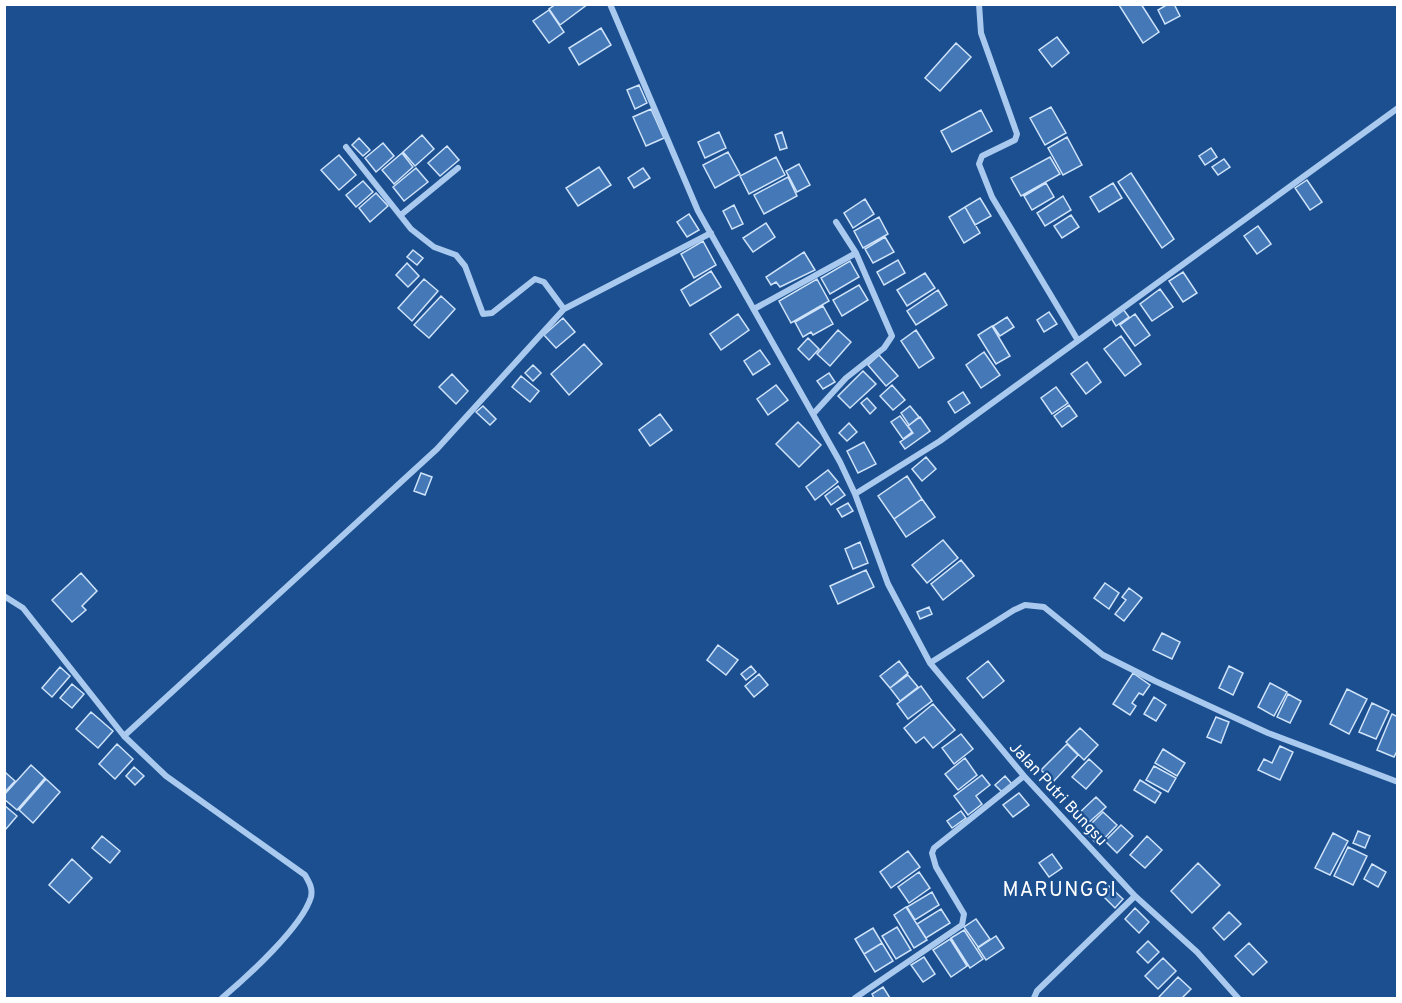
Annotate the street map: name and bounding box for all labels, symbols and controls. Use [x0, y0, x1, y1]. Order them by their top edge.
street label: Jalan Putri Bungsu [1004, 738, 1111, 851]
district label: MARUNGGI [1002, 878, 1118, 904]

